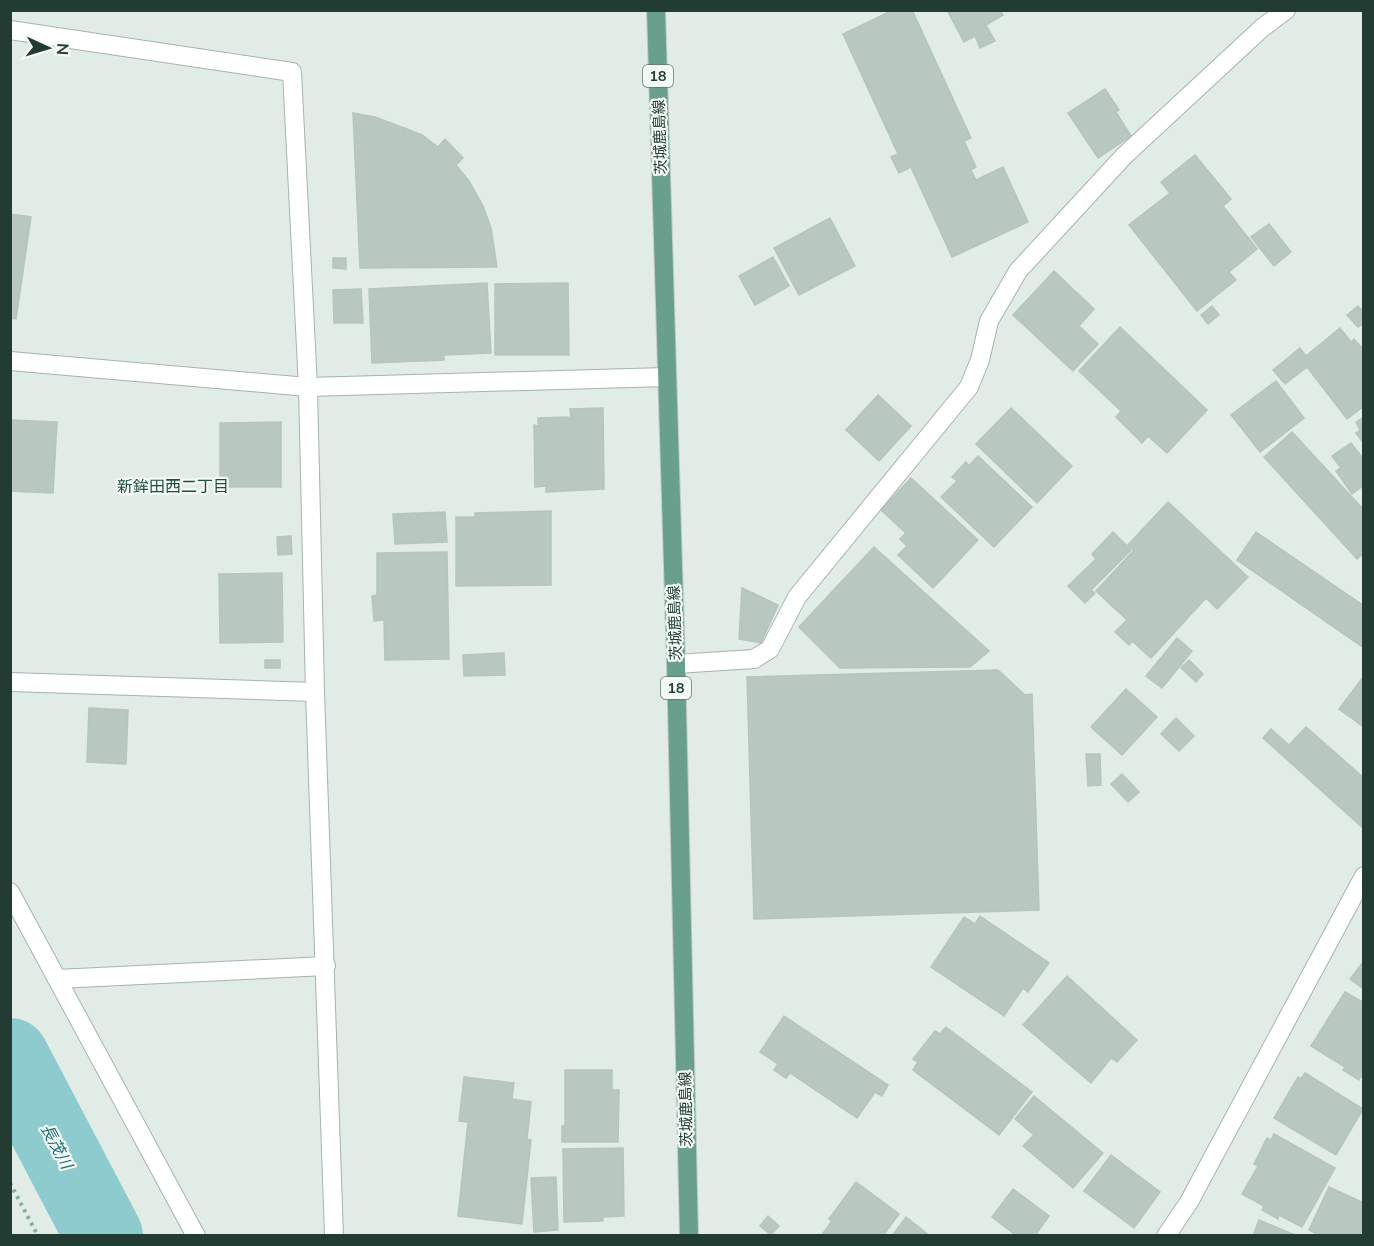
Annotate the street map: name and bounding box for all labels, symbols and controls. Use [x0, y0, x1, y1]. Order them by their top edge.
north arrow [18, 18, 78, 78]
text: N [51, 42, 73, 56]
road number: 18 [643, 65, 673, 87]
street label: 茨城鹿島線 [649, 99, 671, 175]
district label: 新鉾田西二丁目 [117, 476, 229, 498]
street label: 茨城鹿島線 [664, 585, 686, 661]
road number: 18 [661, 677, 691, 699]
street label: 茨城鹿島線 [675, 1071, 697, 1147]
water label: 長茂川 [35, 1120, 78, 1175]

